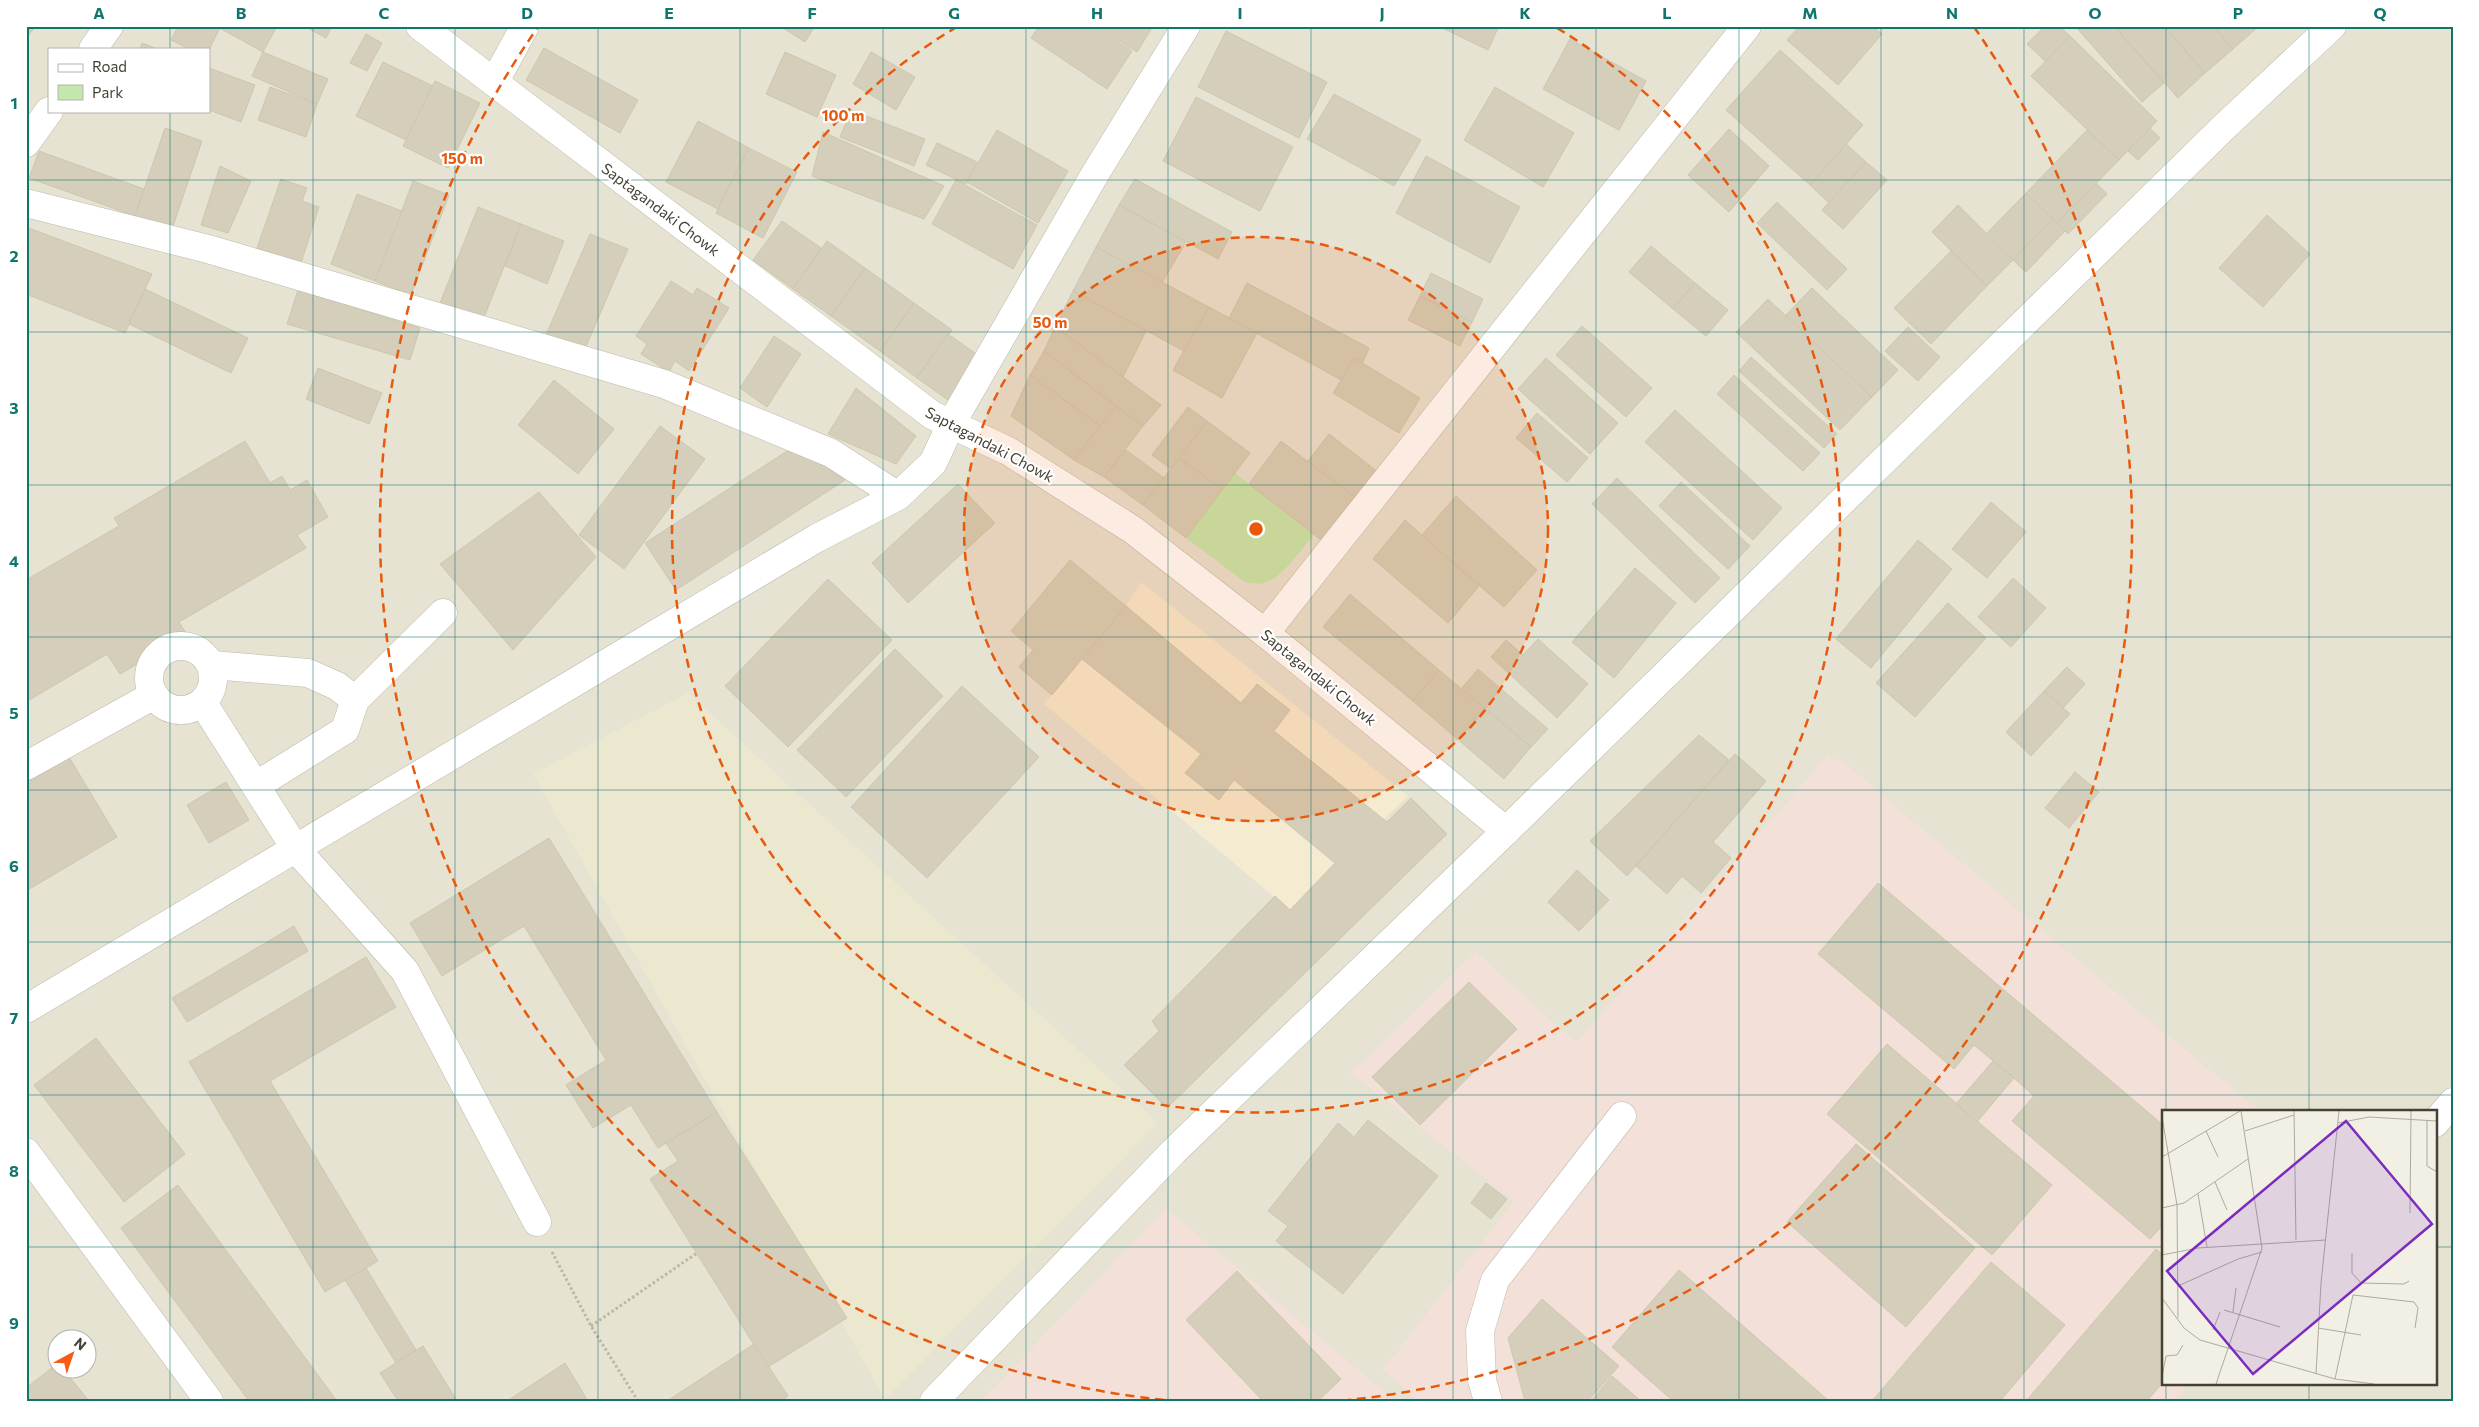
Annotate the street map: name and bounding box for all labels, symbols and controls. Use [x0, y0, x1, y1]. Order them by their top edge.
text: A [93, 3, 105, 22]
text: B [236, 3, 247, 22]
text: C [379, 3, 390, 22]
text: D [521, 3, 533, 22]
text: E [664, 3, 674, 22]
text: F [807, 3, 817, 22]
text: G [948, 3, 960, 22]
text: H [1091, 3, 1103, 22]
text: I [1237, 3, 1243, 22]
text: J [1379, 3, 1385, 22]
text: K [1519, 3, 1531, 22]
text: L [1662, 3, 1672, 22]
text: M [1802, 3, 1818, 22]
text: N [1946, 3, 1958, 22]
text: O [2088, 3, 2102, 22]
text: P [2233, 3, 2243, 22]
text: Q [2373, 3, 2387, 22]
legend [48, 48, 210, 112]
text: Road [92, 57, 127, 75]
text: Park [92, 83, 123, 101]
text: 1 [10, 93, 18, 112]
text: 100 m [822, 106, 864, 124]
text: 150 m [441, 149, 483, 167]
street label: Saptagandaki Chowk [599, 159, 723, 259]
text: 2 [9, 246, 19, 265]
text: 50 m [1033, 313, 1067, 331]
text: 3 [9, 398, 19, 417]
street label: Saptagandaki Chowk [923, 403, 1057, 485]
centre of rings [1247, 520, 1265, 538]
text: 4 [9, 551, 19, 570]
street label: Saptagandaki Chowk [1258, 625, 1380, 729]
text: 5 [9, 703, 19, 722]
text: 6 [9, 856, 19, 875]
text: 7 [10, 1008, 19, 1027]
inset map [2162, 1110, 2436, 1384]
text: 8 [9, 1161, 19, 1180]
text: 9 [9, 1313, 19, 1332]
north arrow [48, 1330, 98, 1380]
text: N [71, 1334, 90, 1354]

